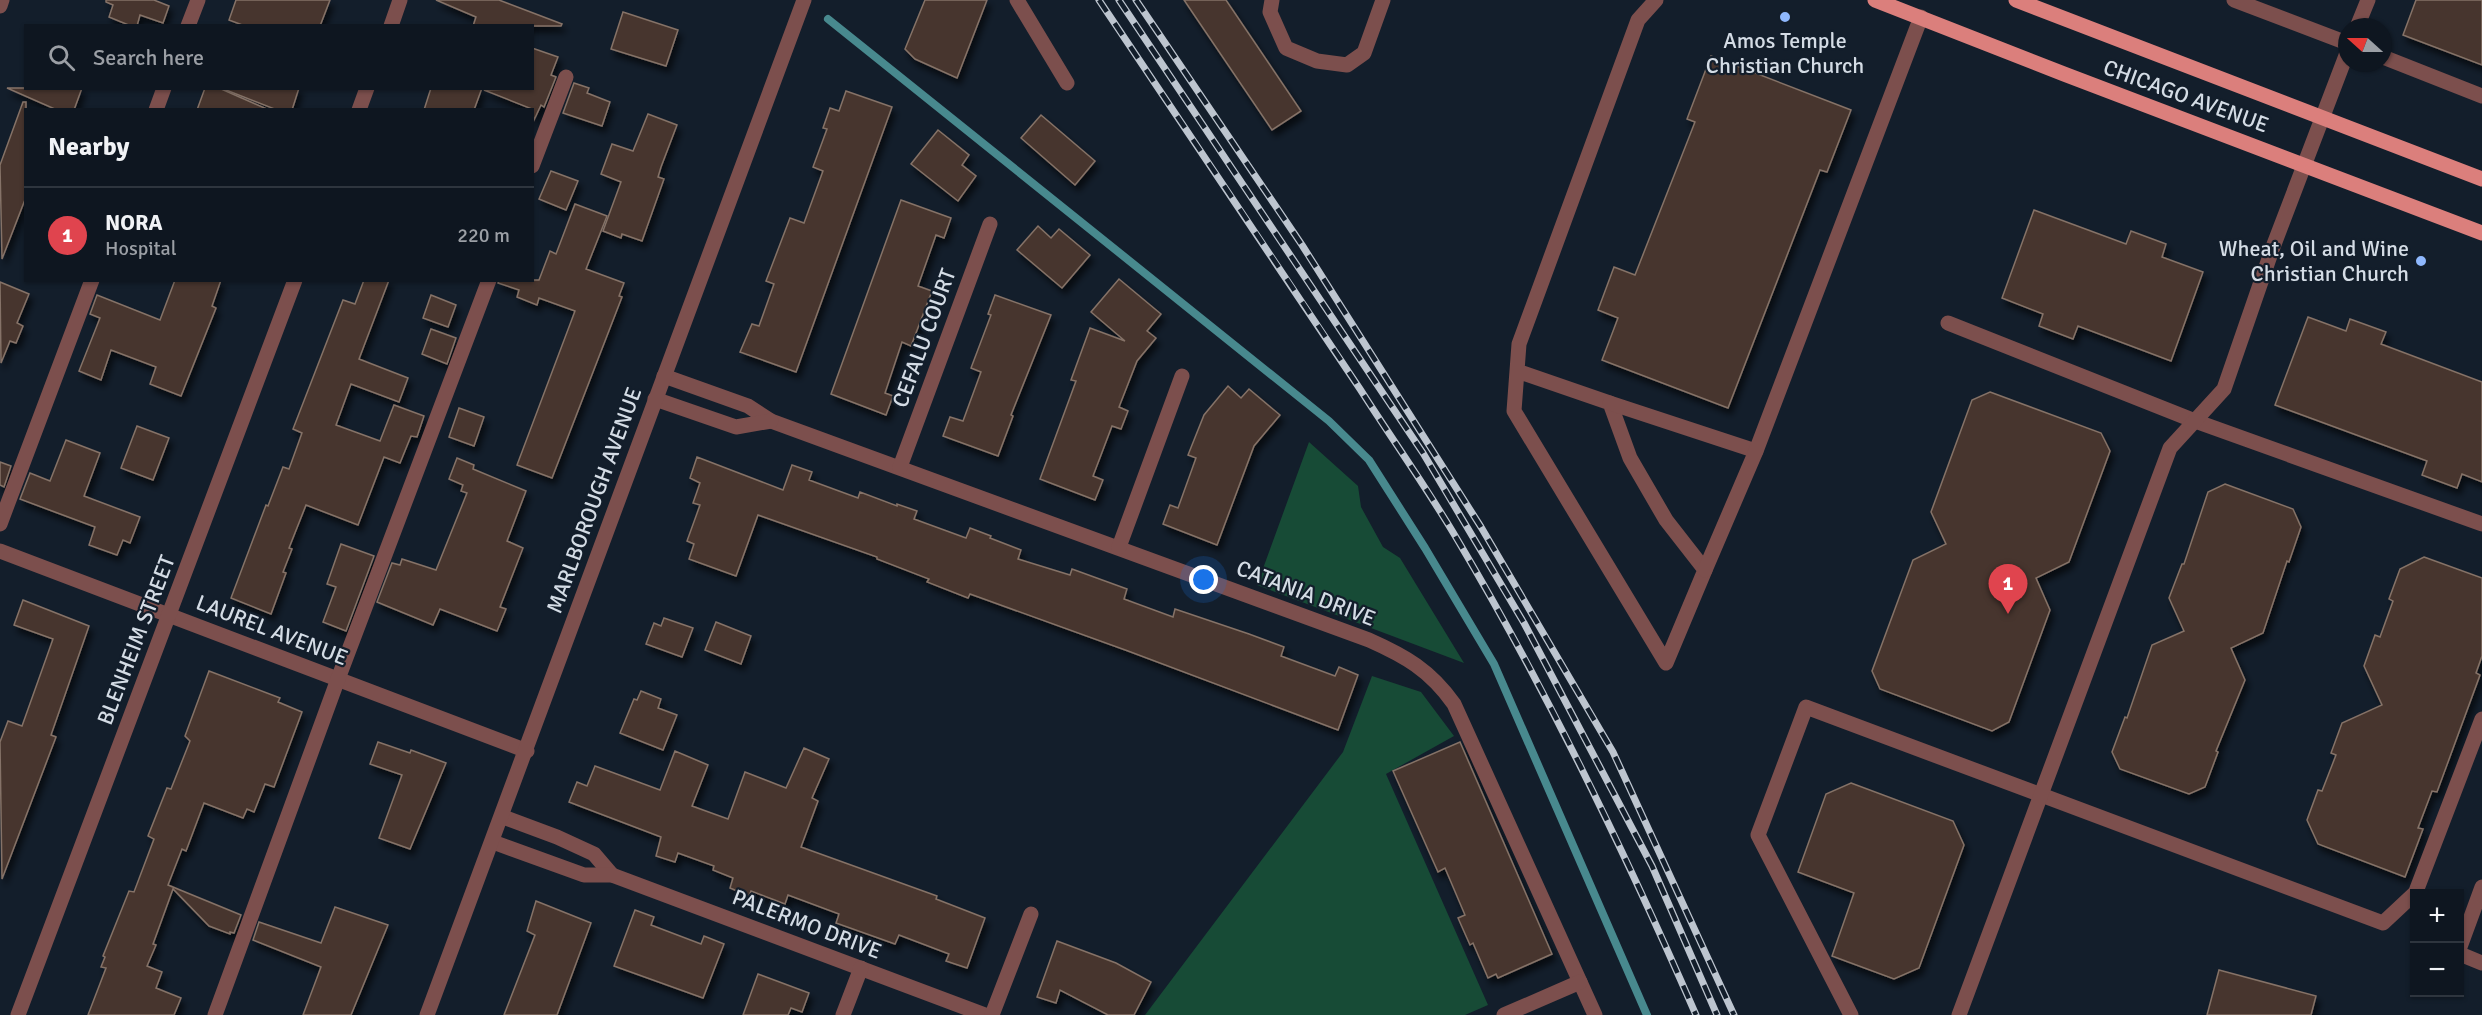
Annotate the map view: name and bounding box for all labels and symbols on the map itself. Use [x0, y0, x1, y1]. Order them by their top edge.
marker: Amos Temple Christian Church [1778, 10, 1792, 24]
north arrow [2338, 18, 2392, 72]
place label: Amos Temple Christian Church [1706, 27, 1864, 79]
street label: CHICAGO AVENUE [2100, 54, 2272, 138]
place label: Wheat, Oil and Wine Christian Church [2219, 235, 2409, 287]
marker: Wheat, Oil and Wine Christian Church [2414, 254, 2428, 268]
street label: CEFALU COURT [886, 265, 962, 411]
street label: MARLBOROUGH AVENUE [541, 383, 647, 617]
street label: BLENHEIM STREET [91, 551, 181, 729]
street label: CATANIA DRIVE [1233, 554, 1379, 632]
pin: 1 [1988, 564, 2028, 614]
your location [1189, 565, 1218, 594]
street label: LAUREL AVENUE [192, 589, 352, 671]
street label: PALERMO DRIVE [729, 883, 885, 965]

